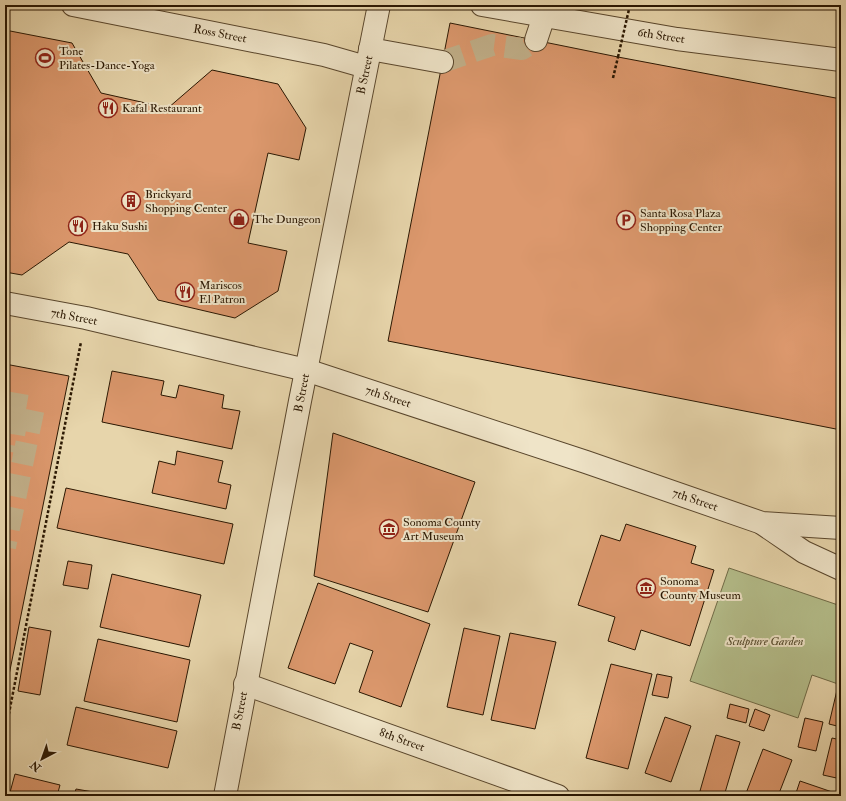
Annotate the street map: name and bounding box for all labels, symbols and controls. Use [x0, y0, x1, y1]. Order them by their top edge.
street label: Ross Street [192, 21, 248, 47]
street label: 6th Street [636, 25, 686, 47]
place label: Tone Pilates-Dance-Yoga [59, 44, 156, 73]
sports icon: Tone Pilates-Dance-Yoga [34, 47, 56, 69]
street label: B Street [354, 54, 376, 96]
restaurant icon: Kafal Restaurant [97, 97, 119, 119]
place label: Kafal Restaurant [122, 101, 202, 116]
place label: Brickyard Shopping Center [145, 187, 227, 216]
building icon: Brickyard Shopping Center [120, 190, 142, 212]
place label: Santa Rosa Plaza Shopping Center [640, 206, 722, 235]
shop icon: The Dungeon [228, 208, 250, 230]
parking icon: Santa Rosa Plaza Shopping Center [615, 209, 637, 231]
place label: The Dungeon [253, 212, 321, 227]
restaurant icon: Haku Sushi [67, 215, 89, 237]
place label: Haku Sushi [92, 219, 148, 234]
place label: Mariscos El Patron [199, 278, 245, 307]
restaurant icon: Mariscos El Patron [174, 281, 196, 303]
street label: 7th Street [49, 305, 99, 329]
street label: B Street [291, 372, 313, 414]
street label: 7th Street [363, 383, 413, 411]
street label: 7th Street [670, 485, 720, 515]
place label: Sonoma County Art Museum [402, 515, 481, 544]
museum icon: Sonoma County Art Museum [378, 518, 400, 540]
place label: Sonoma County Museum [660, 574, 742, 603]
museum icon: Sonoma County Museum [635, 577, 657, 599]
park label: Sculpture Garden [725, 634, 804, 649]
street label: B Street [229, 690, 251, 732]
street label: 8th Street [377, 725, 427, 755]
north arrow [22, 739, 62, 779]
text: N [27, 757, 45, 775]

